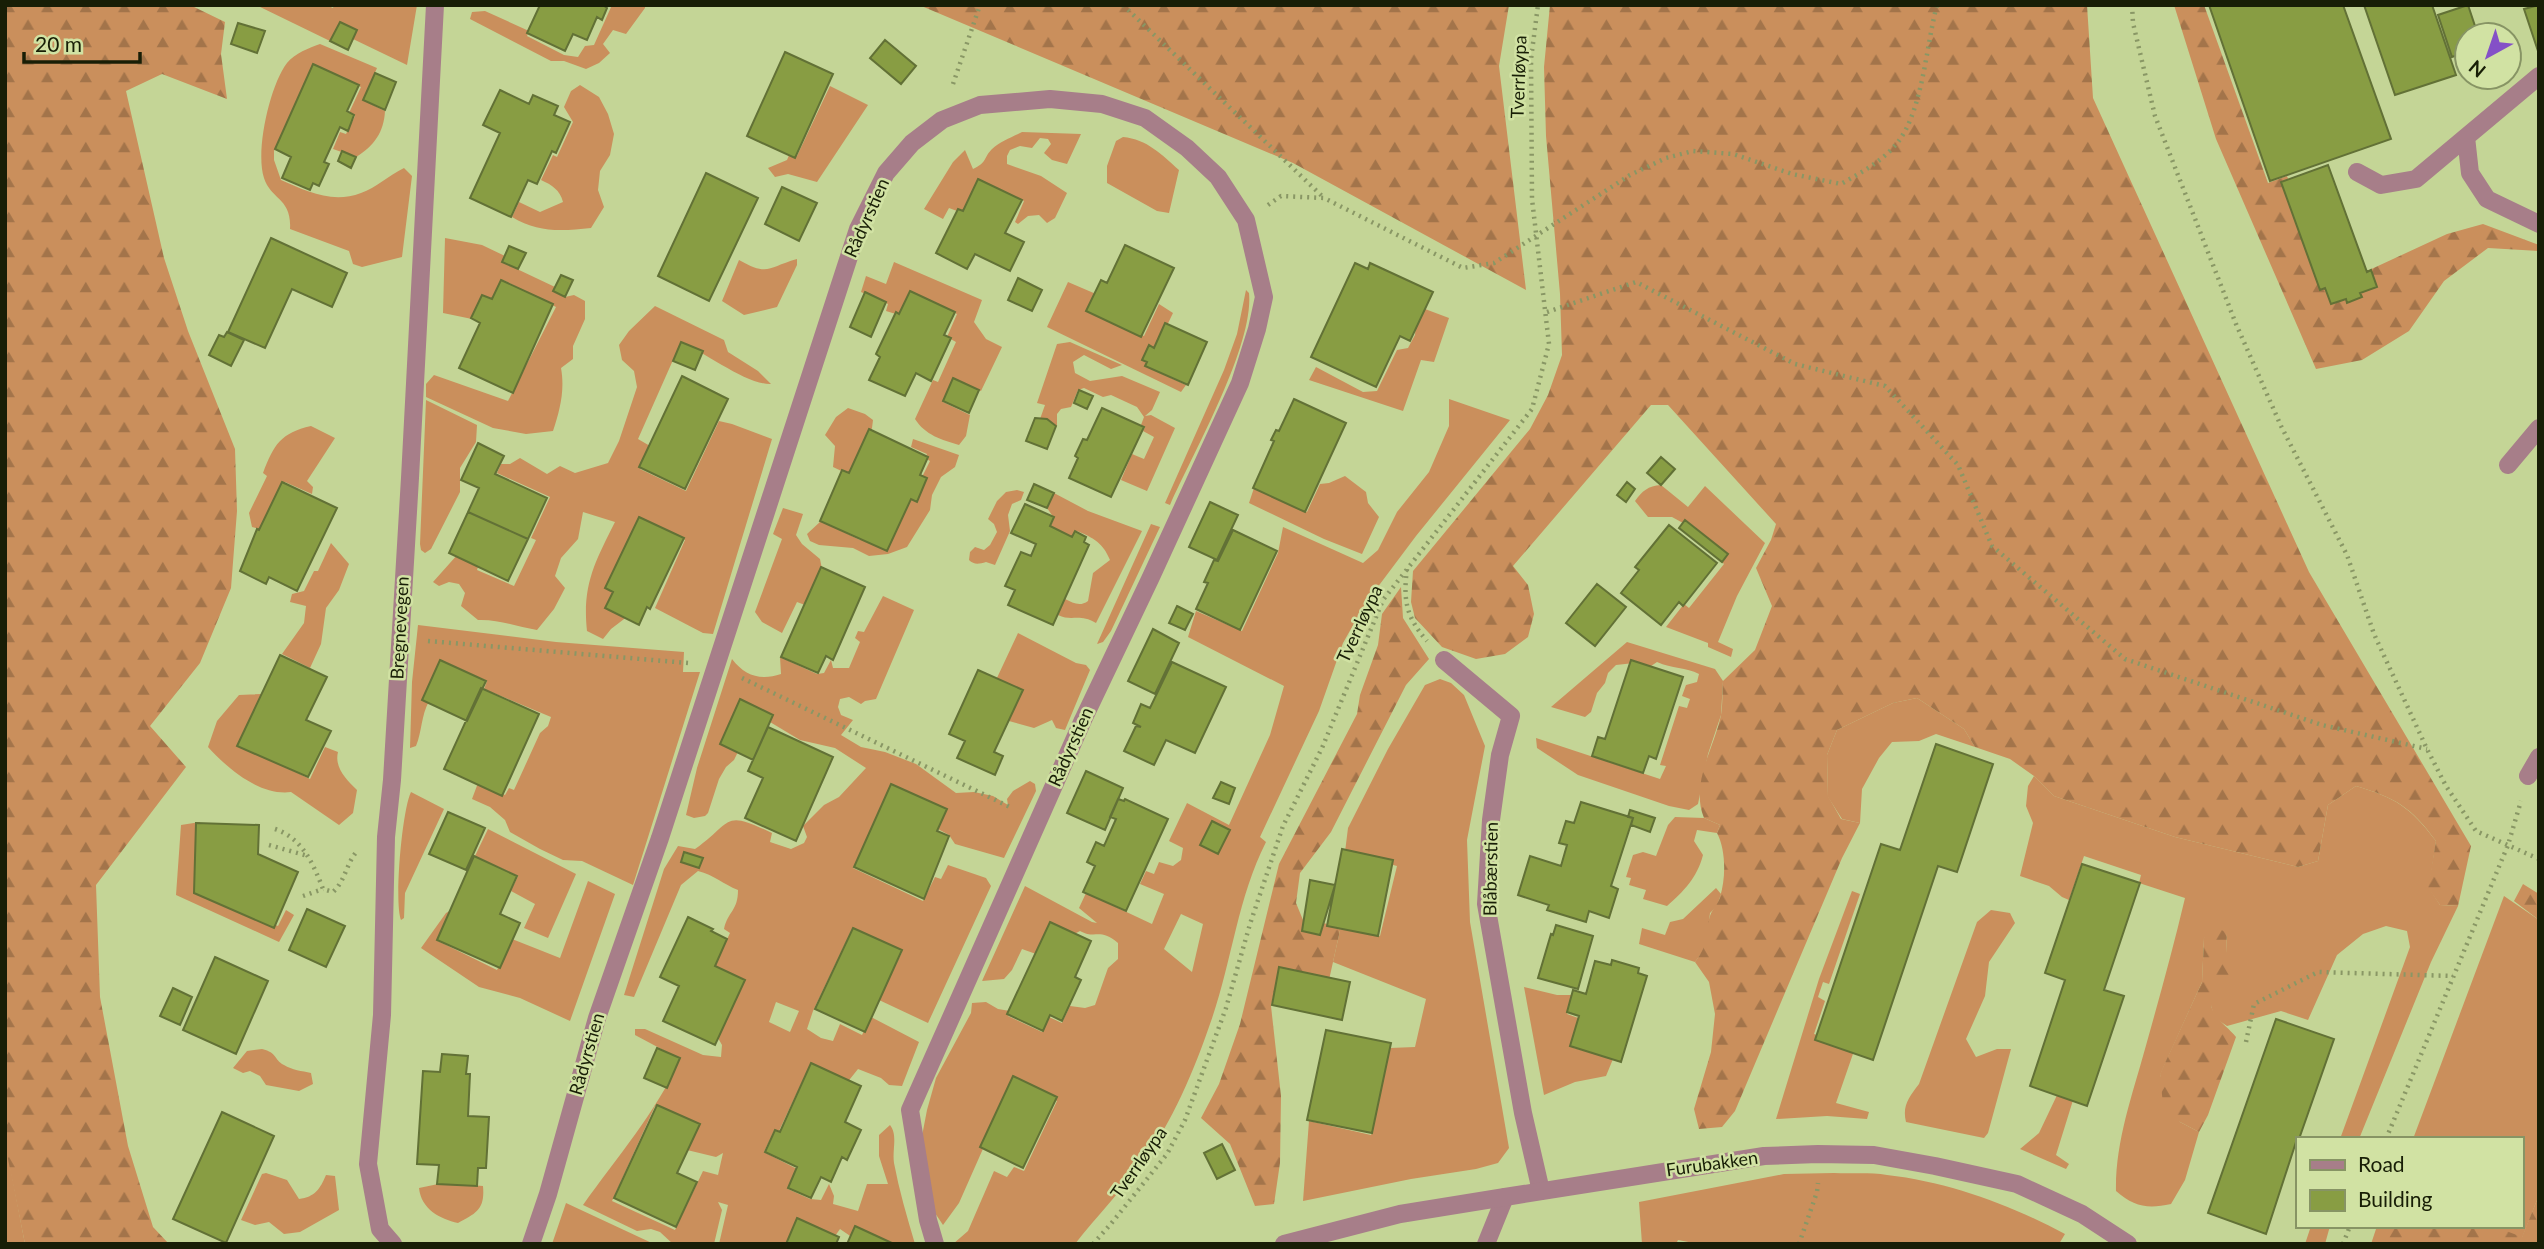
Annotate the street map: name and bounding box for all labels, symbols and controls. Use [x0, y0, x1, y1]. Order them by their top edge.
scale bar [24, 21, 140, 65]
north arrow [2453, 21, 2523, 91]
text: 20 m [35, 31, 82, 56]
street label: Tverrløypa [1506, 35, 1530, 119]
text: N [2464, 56, 2490, 83]
street label: Rådyrstien [839, 175, 893, 261]
street label: Bregnevegen [385, 576, 413, 680]
street label: Tverrløypa [1332, 581, 1387, 666]
street label: Rådyrstien [1043, 704, 1097, 790]
street label: Blåbærstien [1478, 822, 1502, 916]
street label: Rådyrstien [564, 1010, 608, 1097]
street label: Tverrløypa [1105, 1122, 1171, 1203]
legend [2296, 1137, 2523, 1228]
street label: Furubakken [1665, 1146, 1759, 1180]
text: Road [2358, 1151, 2405, 1176]
text: Building [2358, 1186, 2433, 1211]

